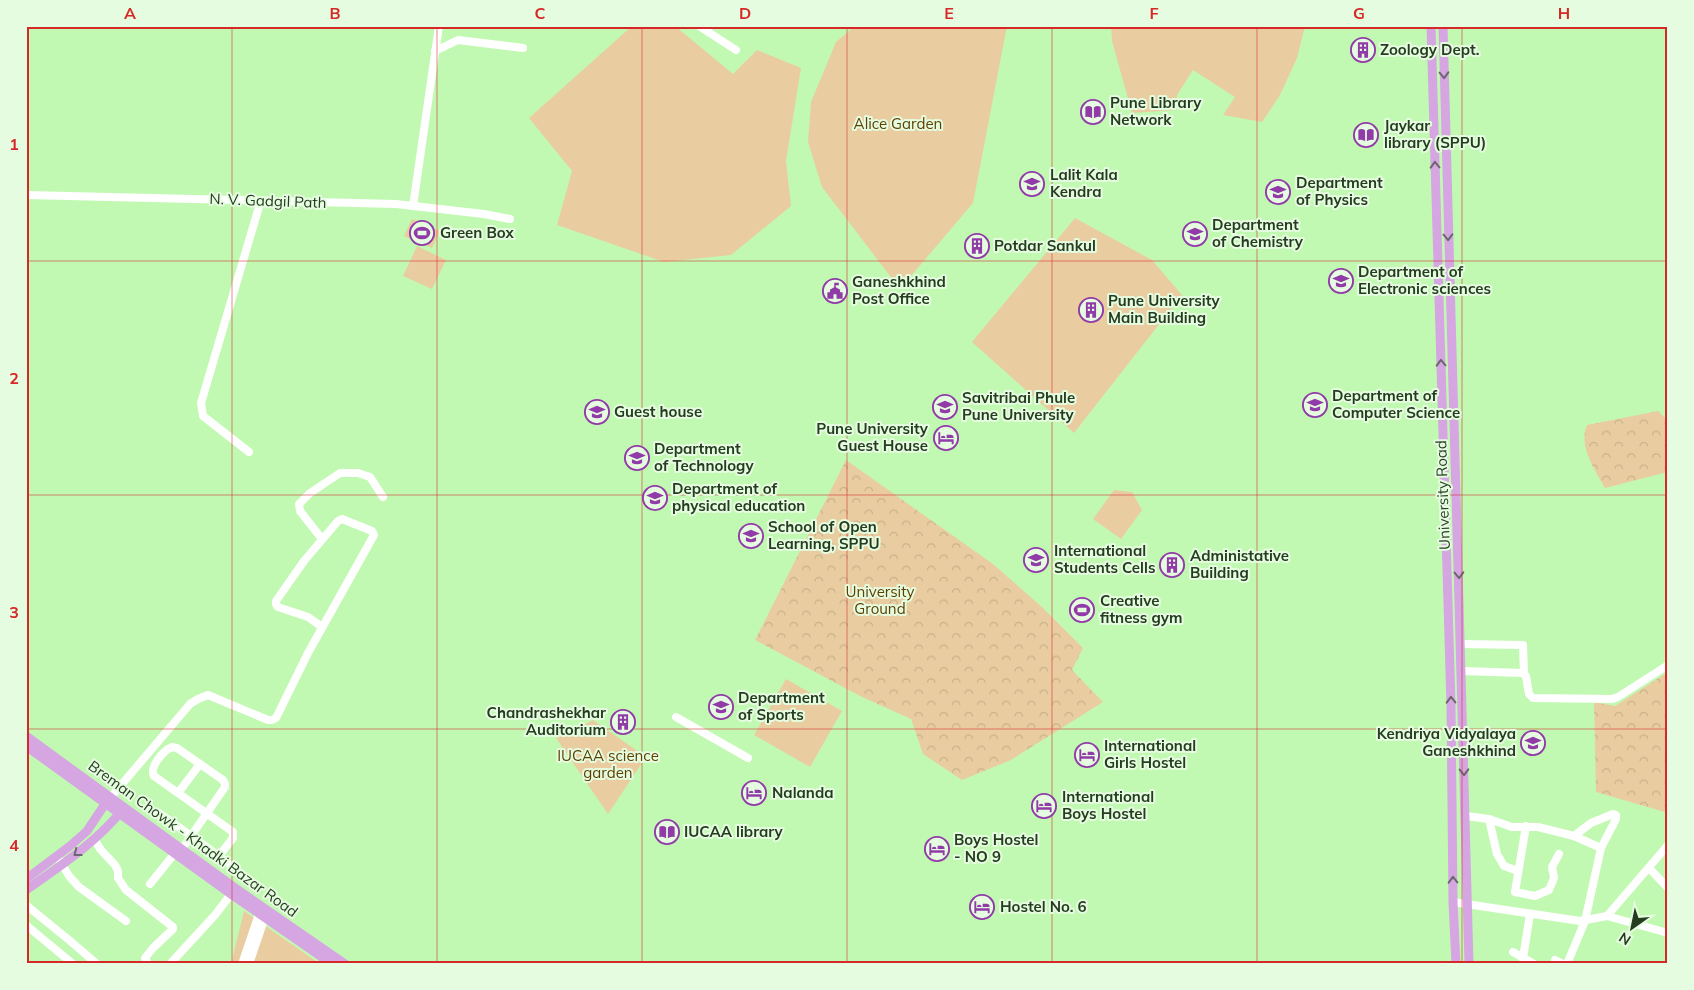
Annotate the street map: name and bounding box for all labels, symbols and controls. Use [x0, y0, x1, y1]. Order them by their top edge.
text: A [124, 3, 136, 23]
text: B [329, 3, 341, 23]
text: C [535, 3, 546, 23]
text: D [739, 3, 751, 23]
text: E [944, 3, 954, 23]
text: F [1149, 3, 1159, 23]
text: G [1353, 3, 1365, 23]
text: H [1558, 3, 1570, 23]
building icon: Zoology Dept. [1350, 37, 1376, 63]
place label: Zoology Dept. [1380, 40, 1480, 59]
one-way arrow [1439, 72, 1449, 79]
place label: Pune Library Network [1110, 93, 1202, 129]
library icon: Pune Library Network [1080, 99, 1106, 125]
park label: Alice Garden [854, 114, 942, 133]
place label: Jaykar library (SPPU) [1384, 116, 1486, 152]
library icon: Jaykar library (SPPU) [1353, 122, 1379, 148]
text: 1 [9, 134, 19, 154]
one-way arrow [1430, 161, 1440, 169]
place label: Lalit Kala Kendra [1050, 165, 1118, 201]
school or university icon: Lalit Kala Kendra [1019, 171, 1045, 197]
place label: Department of Physics [1296, 173, 1383, 209]
school or university icon: Department of Physics [1265, 179, 1291, 205]
street label: N. V. Gadgil Path [209, 189, 327, 212]
place label: Department of Chemistry [1212, 215, 1304, 251]
sports icon: Green Box [409, 220, 435, 246]
school or university icon: Department of Chemistry [1182, 221, 1208, 247]
place label: Green Box [440, 223, 515, 242]
building icon: Potdar Sankul [964, 233, 990, 259]
one-way arrow [1443, 234, 1453, 242]
place label: Potdar Sankul [994, 236, 1096, 255]
place label: Department of Electronic sciences [1358, 262, 1491, 298]
school or university icon: Department of Electronic sciences [1328, 268, 1354, 294]
place label: Ganeshkhind Post Office [852, 272, 946, 308]
public building icon: Ganeshkhind Post Office [822, 278, 848, 304]
place label: Pune University Main Building [1108, 291, 1221, 327]
building icon: Pune University Main Building [1078, 297, 1104, 323]
one-way arrow [1436, 358, 1446, 366]
text: 2 [9, 368, 19, 388]
place label: Department of Computer Science [1332, 386, 1460, 422]
place label: Savitribai Phule Pune University [962, 388, 1075, 424]
school or university icon: Department of Computer Science [1302, 392, 1328, 418]
school or university icon: Savitribai Phule Pune University [932, 394, 958, 420]
school or university icon: Guest house [584, 399, 610, 425]
place label: Guest house [614, 402, 702, 421]
place label: Pune University Guest House [816, 419, 929, 455]
hotel icon: Pune University Guest House [933, 425, 959, 451]
place label: Department of Technology [654, 439, 754, 475]
street label: University Road [1431, 440, 1454, 550]
school or university icon: Department of Technology [624, 445, 650, 471]
place label: Department of physical education [672, 479, 805, 515]
school or university icon: Department of physical education [642, 485, 668, 511]
place label: School of Open Learning, SPPU [768, 517, 880, 553]
school or university icon: School of Open Learning, SPPU [738, 523, 764, 549]
place label: International Students Cells [1054, 541, 1155, 577]
place label: Administative Building [1190, 546, 1289, 582]
school or university icon: International Students Cells [1023, 547, 1049, 573]
building icon: Administative Building [1159, 552, 1185, 578]
one-way arrow [1454, 571, 1464, 579]
park label: University Ground [845, 582, 915, 618]
place label: Creative fitness gym [1100, 591, 1182, 627]
sports icon: Creative fitness gym [1069, 597, 1095, 623]
text: 3 [9, 602, 19, 622]
place label: Department of Sports [738, 688, 825, 724]
school or university icon: Department of Sports [708, 694, 734, 720]
one-way arrow [1446, 696, 1456, 704]
place label: Chandrashekhar Auditorium [487, 703, 606, 739]
building icon: Chandrashekhar Auditorium [610, 709, 636, 735]
place label: Kendriya Vidyalaya Ganeshkhind [1377, 724, 1516, 760]
school or university icon: Kendriya Vidyalaya Ganeshkhind [1520, 730, 1546, 756]
place label: International Girls Hostel [1104, 736, 1196, 772]
hotel icon: International Girls Hostel [1074, 742, 1100, 768]
park label: IUCAA science garden [557, 746, 659, 782]
street label: Breman Chowk - Khadki Bazar Road [85, 756, 302, 921]
one-way arrow [1459, 768, 1470, 776]
hotel icon: Nalanda [741, 780, 767, 806]
place label: Nalanda [772, 783, 834, 802]
place label: International Boys Hostel [1062, 787, 1154, 823]
hotel icon: International Boys Hostel [1031, 793, 1057, 819]
library icon: IUCAA library [654, 819, 680, 845]
place label: IUCAA library [684, 822, 784, 841]
place label: Boys Hostel - NO 9 [954, 830, 1038, 866]
text: 4 [9, 835, 19, 855]
hotel icon: Boys Hostel - NO 9 [924, 836, 950, 862]
one-way arrow [73, 847, 83, 856]
one-way arrow [1448, 876, 1458, 884]
hotel icon: Hostel No. 6 [969, 894, 995, 920]
place label: Hostel No. 6 [1000, 897, 1087, 916]
north arrow [1606, 902, 1656, 952]
text: N [1616, 928, 1634, 949]

